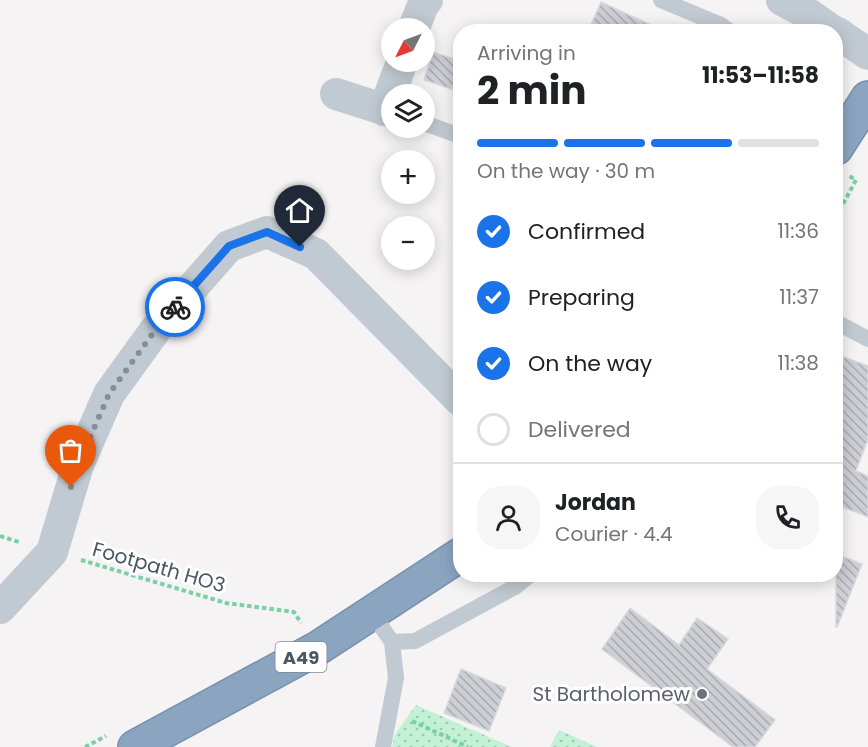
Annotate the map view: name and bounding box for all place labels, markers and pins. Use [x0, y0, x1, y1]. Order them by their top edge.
pin [274, 185, 325, 247]
pin [45, 425, 96, 487]
place label: St Bartholomew [532, 680, 691, 708]
marker: St Bartholomew [695, 687, 709, 701]

